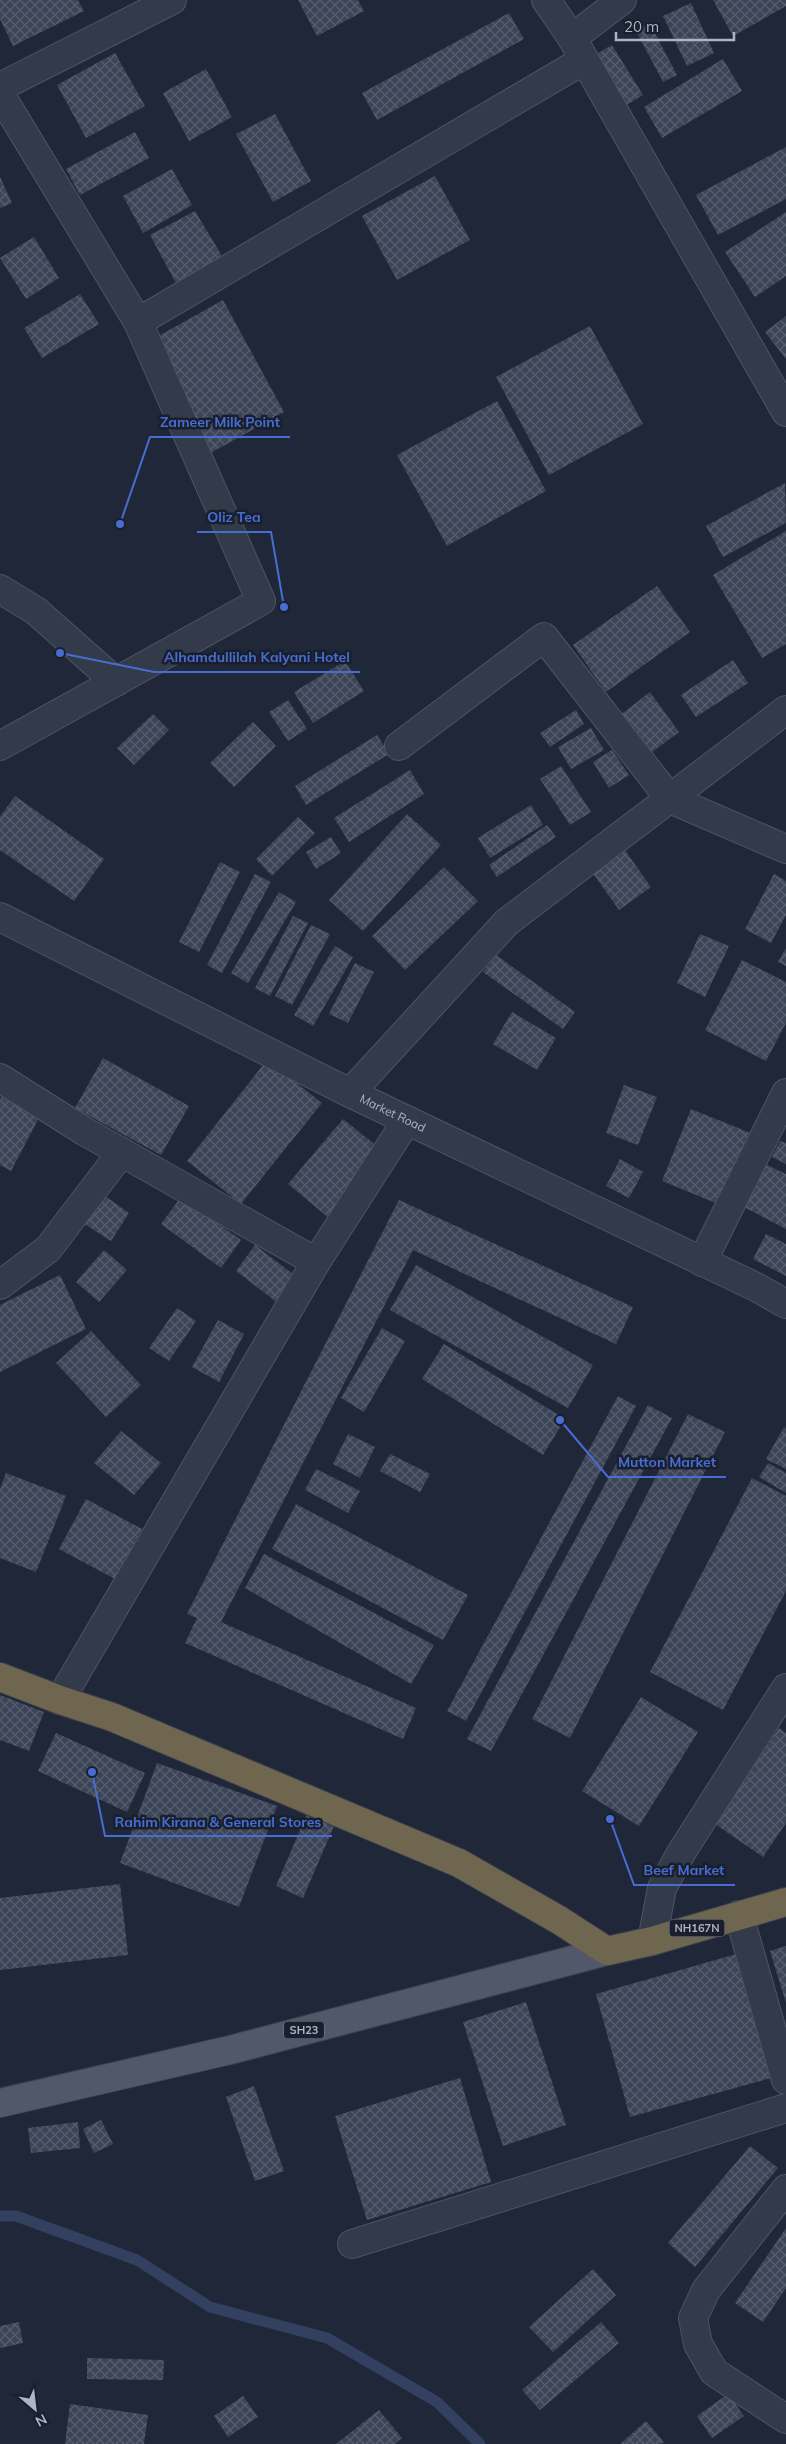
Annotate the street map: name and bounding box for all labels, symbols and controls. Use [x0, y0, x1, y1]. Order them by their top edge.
scale bar [616, 10, 734, 42]
text: 20 m [624, 17, 659, 36]
callout: Zameer Milk Point [150, 408, 290, 437]
text: Zameer Milk Point [160, 413, 281, 431]
callout: Oliz Tea [197, 503, 271, 532]
text: Oliz Tea [207, 508, 261, 526]
callout: Alhamdullilah Kalyani Hotel [154, 643, 360, 672]
text: Alhamdullilah Kalyani Hotel [164, 648, 350, 666]
street label: Market Road [357, 1091, 428, 1135]
callout: Mutton Market [608, 1448, 726, 1477]
text: Mutton Market [618, 1453, 717, 1471]
callout: Rahim Kirana & General Stores [105, 1807, 332, 1836]
text: Rahim Kirana & General Stores [115, 1813, 321, 1831]
callout: Beef Market [634, 1856, 735, 1885]
text: Beef Market [644, 1861, 725, 1879]
road number: NH167N [670, 1920, 724, 1936]
road number: SH23 [284, 2022, 324, 2038]
north arrow [10, 2384, 60, 2434]
text: N [32, 2410, 50, 2431]

